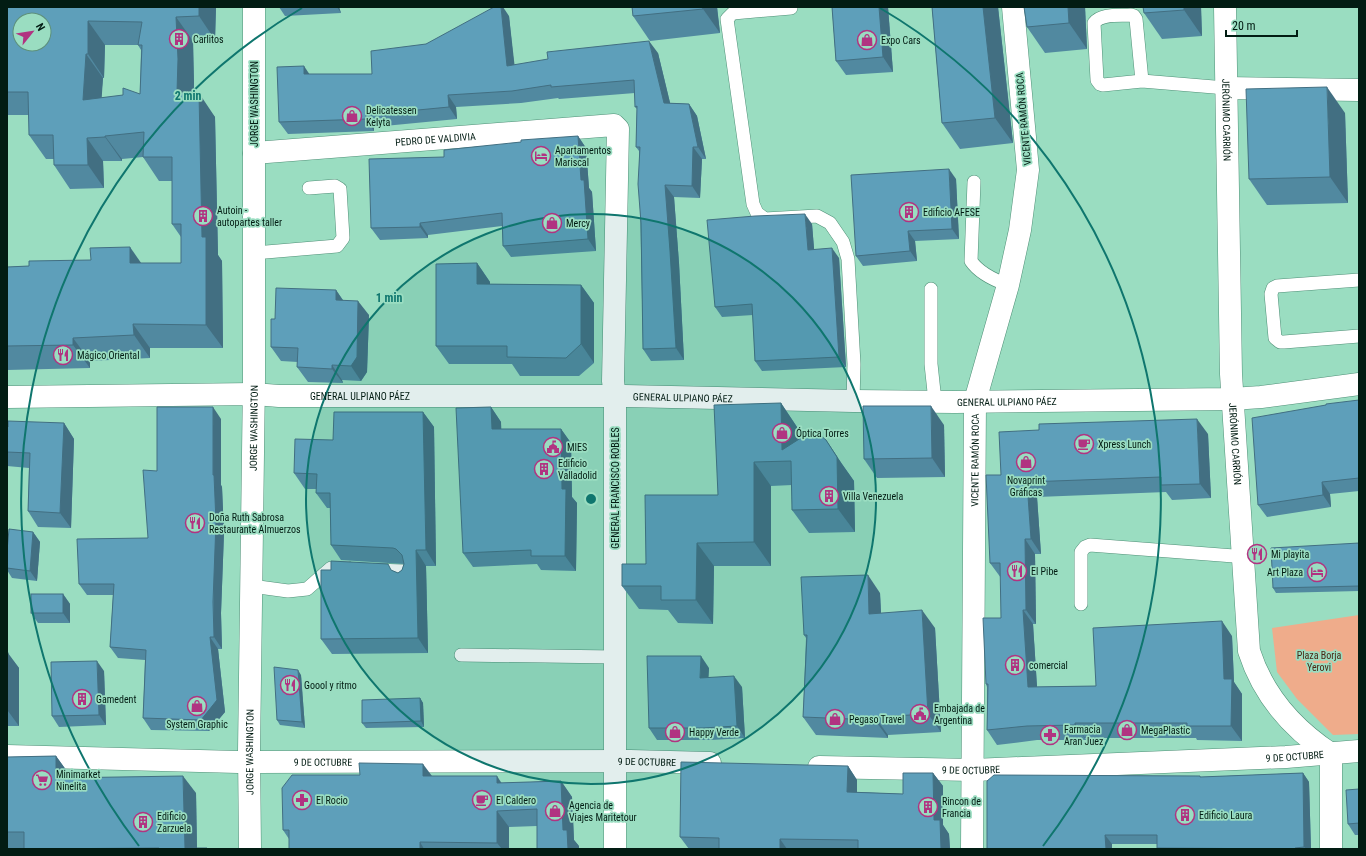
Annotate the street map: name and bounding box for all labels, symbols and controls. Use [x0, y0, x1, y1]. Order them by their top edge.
north arrow [12, 12, 52, 52]
scale bar [1226, 12, 1297, 38]
text: 20 m [1232, 19, 1256, 33]
text: N [33, 21, 48, 34]
building icon: Carlitos [168, 28, 190, 50]
shop icon: Expo Cars [856, 29, 878, 51]
place label: Carlitos [193, 34, 224, 45]
place label: Expo Cars [881, 35, 921, 46]
street label: JORGE WASHINGTON [249, 61, 260, 147]
street label: VICENTE RAMÓN ROCA [1013, 72, 1033, 166]
street label: JERÓNIMO CARRIÓN [1220, 79, 1233, 161]
text: 2 min [175, 89, 201, 103]
shop icon: Delicatessen Kelyta [341, 105, 363, 127]
place label: Delicatessen Kelyta [366, 105, 417, 128]
street label: PEDRO DE VALDIVIA [395, 131, 476, 148]
hotel icon: Apartamentos Mariscal [530, 145, 552, 167]
place label: Apartamentos Mariscal [555, 145, 611, 168]
building icon: Edificio AFESE [898, 201, 920, 223]
building icon: Autoin - autopartes taller [192, 205, 214, 227]
place label: Autoin - autopartes taller [217, 205, 282, 228]
place label: Edificio AFESE [923, 207, 980, 218]
shop icon: Mercy [541, 212, 563, 234]
place label: Mercy [566, 218, 590, 229]
text: 1 min [376, 291, 402, 305]
restaurant icon: Mágico Oriental [52, 344, 74, 366]
place label: Mágico Oriental [77, 350, 139, 361]
street label: JORGE WASHINGTON [248, 385, 260, 471]
street label: GENERAL ULPIANO PÁEZ [310, 390, 410, 402]
street label: GENERAL ULPIANO PÁEZ [633, 391, 733, 404]
street label: GENERAL ULPIANO PÁEZ [957, 395, 1057, 408]
street label: JERÓNIMO CARRIÓN [1227, 402, 1244, 485]
street label: VICENTE RAMÓN ROCA [969, 413, 981, 507]
shop icon: Óptica Torres [771, 422, 793, 444]
street label: GENERAL FRANCISCO ROBLES [610, 427, 621, 549]
place label: Óptica Torres [796, 427, 849, 439]
cafe icon: Xpress Lunch [1073, 433, 1095, 455]
public building icon: MIES [542, 436, 564, 458]
place label: Xpress Lunch [1098, 439, 1151, 450]
place label: MIES [567, 442, 587, 453]
shop icon: Novaprint Gráficas [1015, 451, 1037, 473]
building icon: Edificio Valladolid [533, 458, 555, 480]
place label: Edificio Valladolid [558, 458, 597, 481]
place label: Novaprint Gráficas [1007, 475, 1045, 498]
building icon: Villa Venezuela [818, 485, 840, 507]
place label: Villa Venezuela [843, 491, 903, 502]
centre of rings [584, 492, 598, 506]
restaurant icon: Doña Ruth Sabrosa Restaurante Almuerzos [184, 512, 206, 534]
place label: Doña Ruth Sabrosa Restaurante Almuerzos [209, 512, 301, 535]
restaurant icon: Mi playita [1246, 543, 1268, 565]
place label: Mi playita [1271, 549, 1310, 560]
restaurant icon: El Pibe [1006, 560, 1028, 582]
hotel icon: Art Plaza [1306, 561, 1328, 583]
place label: El Pibe [1031, 566, 1058, 577]
place label: Art Plaza [1267, 567, 1303, 578]
park label: Plaza Borja Yerovi [1297, 650, 1342, 673]
building icon: comercial [1004, 654, 1026, 676]
place label: comercial [1029, 660, 1068, 671]
restaurant icon: Goool y ritmo [279, 674, 301, 696]
place label: Goool y ritmo [304, 680, 357, 691]
building icon: Gamedent [71, 688, 93, 710]
place label: Gamedent [96, 694, 136, 705]
shop icon: System Graphic [186, 695, 208, 717]
public building icon: Embajada de Argentina [909, 703, 931, 725]
place label: Embajada de Argentina [934, 703, 985, 726]
shop icon: Pegaso Travel [824, 708, 846, 730]
street label: JORGE WASHINGTON [244, 709, 256, 795]
place label: Pegaso Travel [849, 714, 904, 725]
place label: System Graphic [166, 719, 228, 730]
shop icon: MegaPlastic [1116, 719, 1138, 741]
shop icon: Happy Verde [664, 721, 686, 743]
pharmacy icon: Farmacia Aran Juez [1039, 724, 1061, 746]
place label: Farmacia Aran Juez [1064, 724, 1103, 747]
place label: MegaPlastic [1141, 725, 1190, 736]
place label: Happy Verde [689, 727, 739, 738]
street label: 9 DE OCTUBRE [1265, 749, 1324, 764]
street label: 9 DE OCTUBRE [618, 756, 676, 768]
street label: 9 DE OCTUBRE [294, 757, 352, 768]
street label: 9 DE OCTUBRE [942, 764, 1000, 776]
supermarket icon: Minimarket Ninelita [31, 769, 53, 791]
place label: Minimarket Ninelita [56, 769, 100, 792]
pharmacy icon: El Rocio [291, 789, 313, 811]
cafe icon: El Caldero [471, 789, 493, 811]
place label: El Rocio [316, 795, 348, 806]
place label: El Caldero [496, 795, 536, 806]
building icon: Rincon de Francia [917, 796, 939, 818]
place label: Rincon de Francia [942, 796, 981, 819]
shop icon: Agencia de Viajes Maritetour [544, 800, 566, 822]
place label: Agencia de Viajes Maritetour [569, 800, 637, 823]
building icon: Edificio Laura [1174, 804, 1196, 826]
place label: Edificio Laura [1199, 810, 1252, 821]
building icon: Edificio Zarzuela [132, 811, 154, 833]
place label: Edificio Zarzuela [157, 811, 191, 834]

